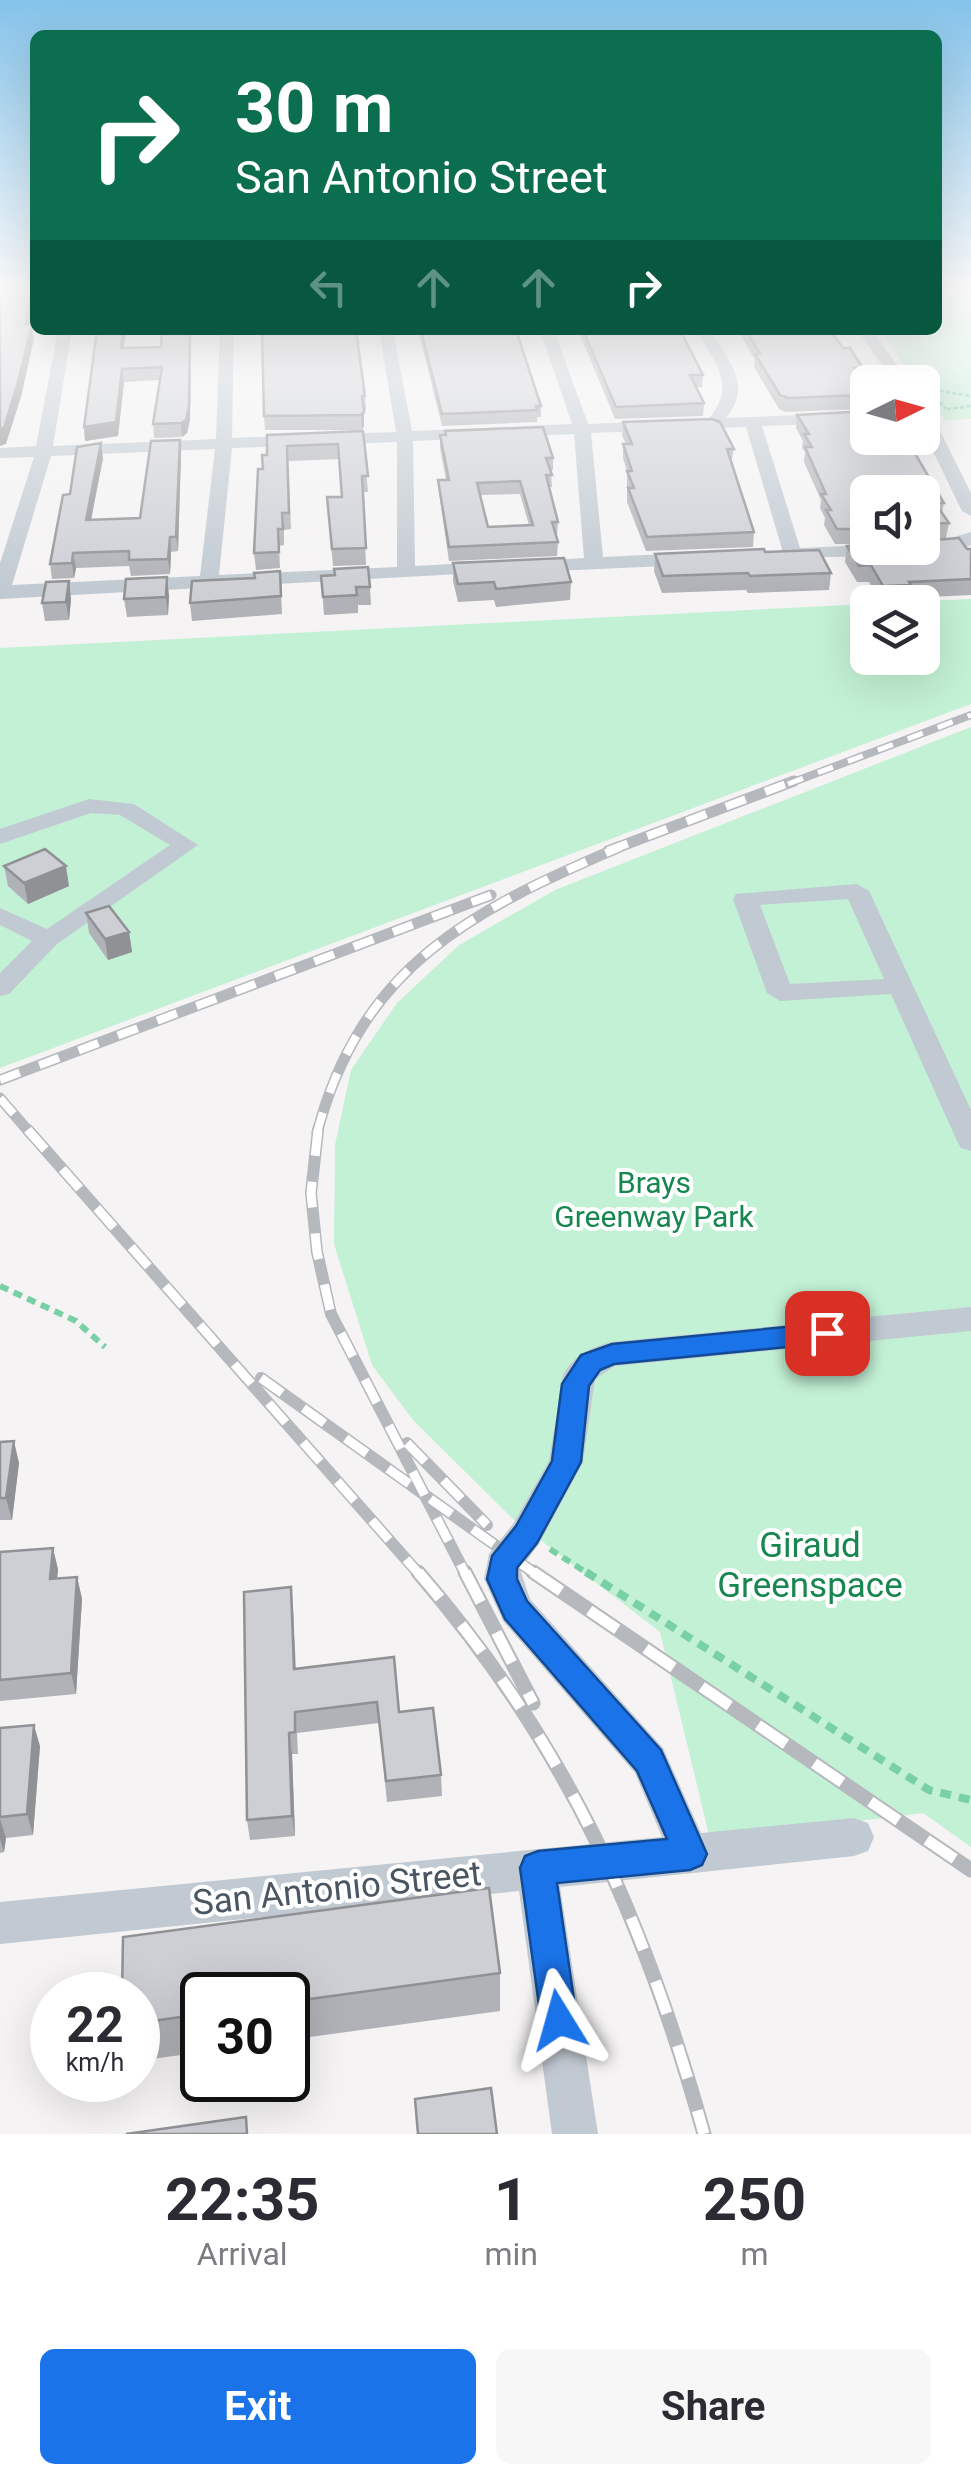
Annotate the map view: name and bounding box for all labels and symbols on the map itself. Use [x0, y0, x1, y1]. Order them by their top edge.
north arrow [850, 365, 940, 455]
park label: Brays Greenway Park [554, 1165, 755, 1234]
pin [785, 1291, 870, 1376]
park label: Giraud Greenspace [717, 1525, 903, 1606]
street label: San Antonio Street [191, 1853, 483, 1924]
position arrow [507, 1968, 611, 2072]
speed limit sign: 30 [180, 1972, 310, 2102]

